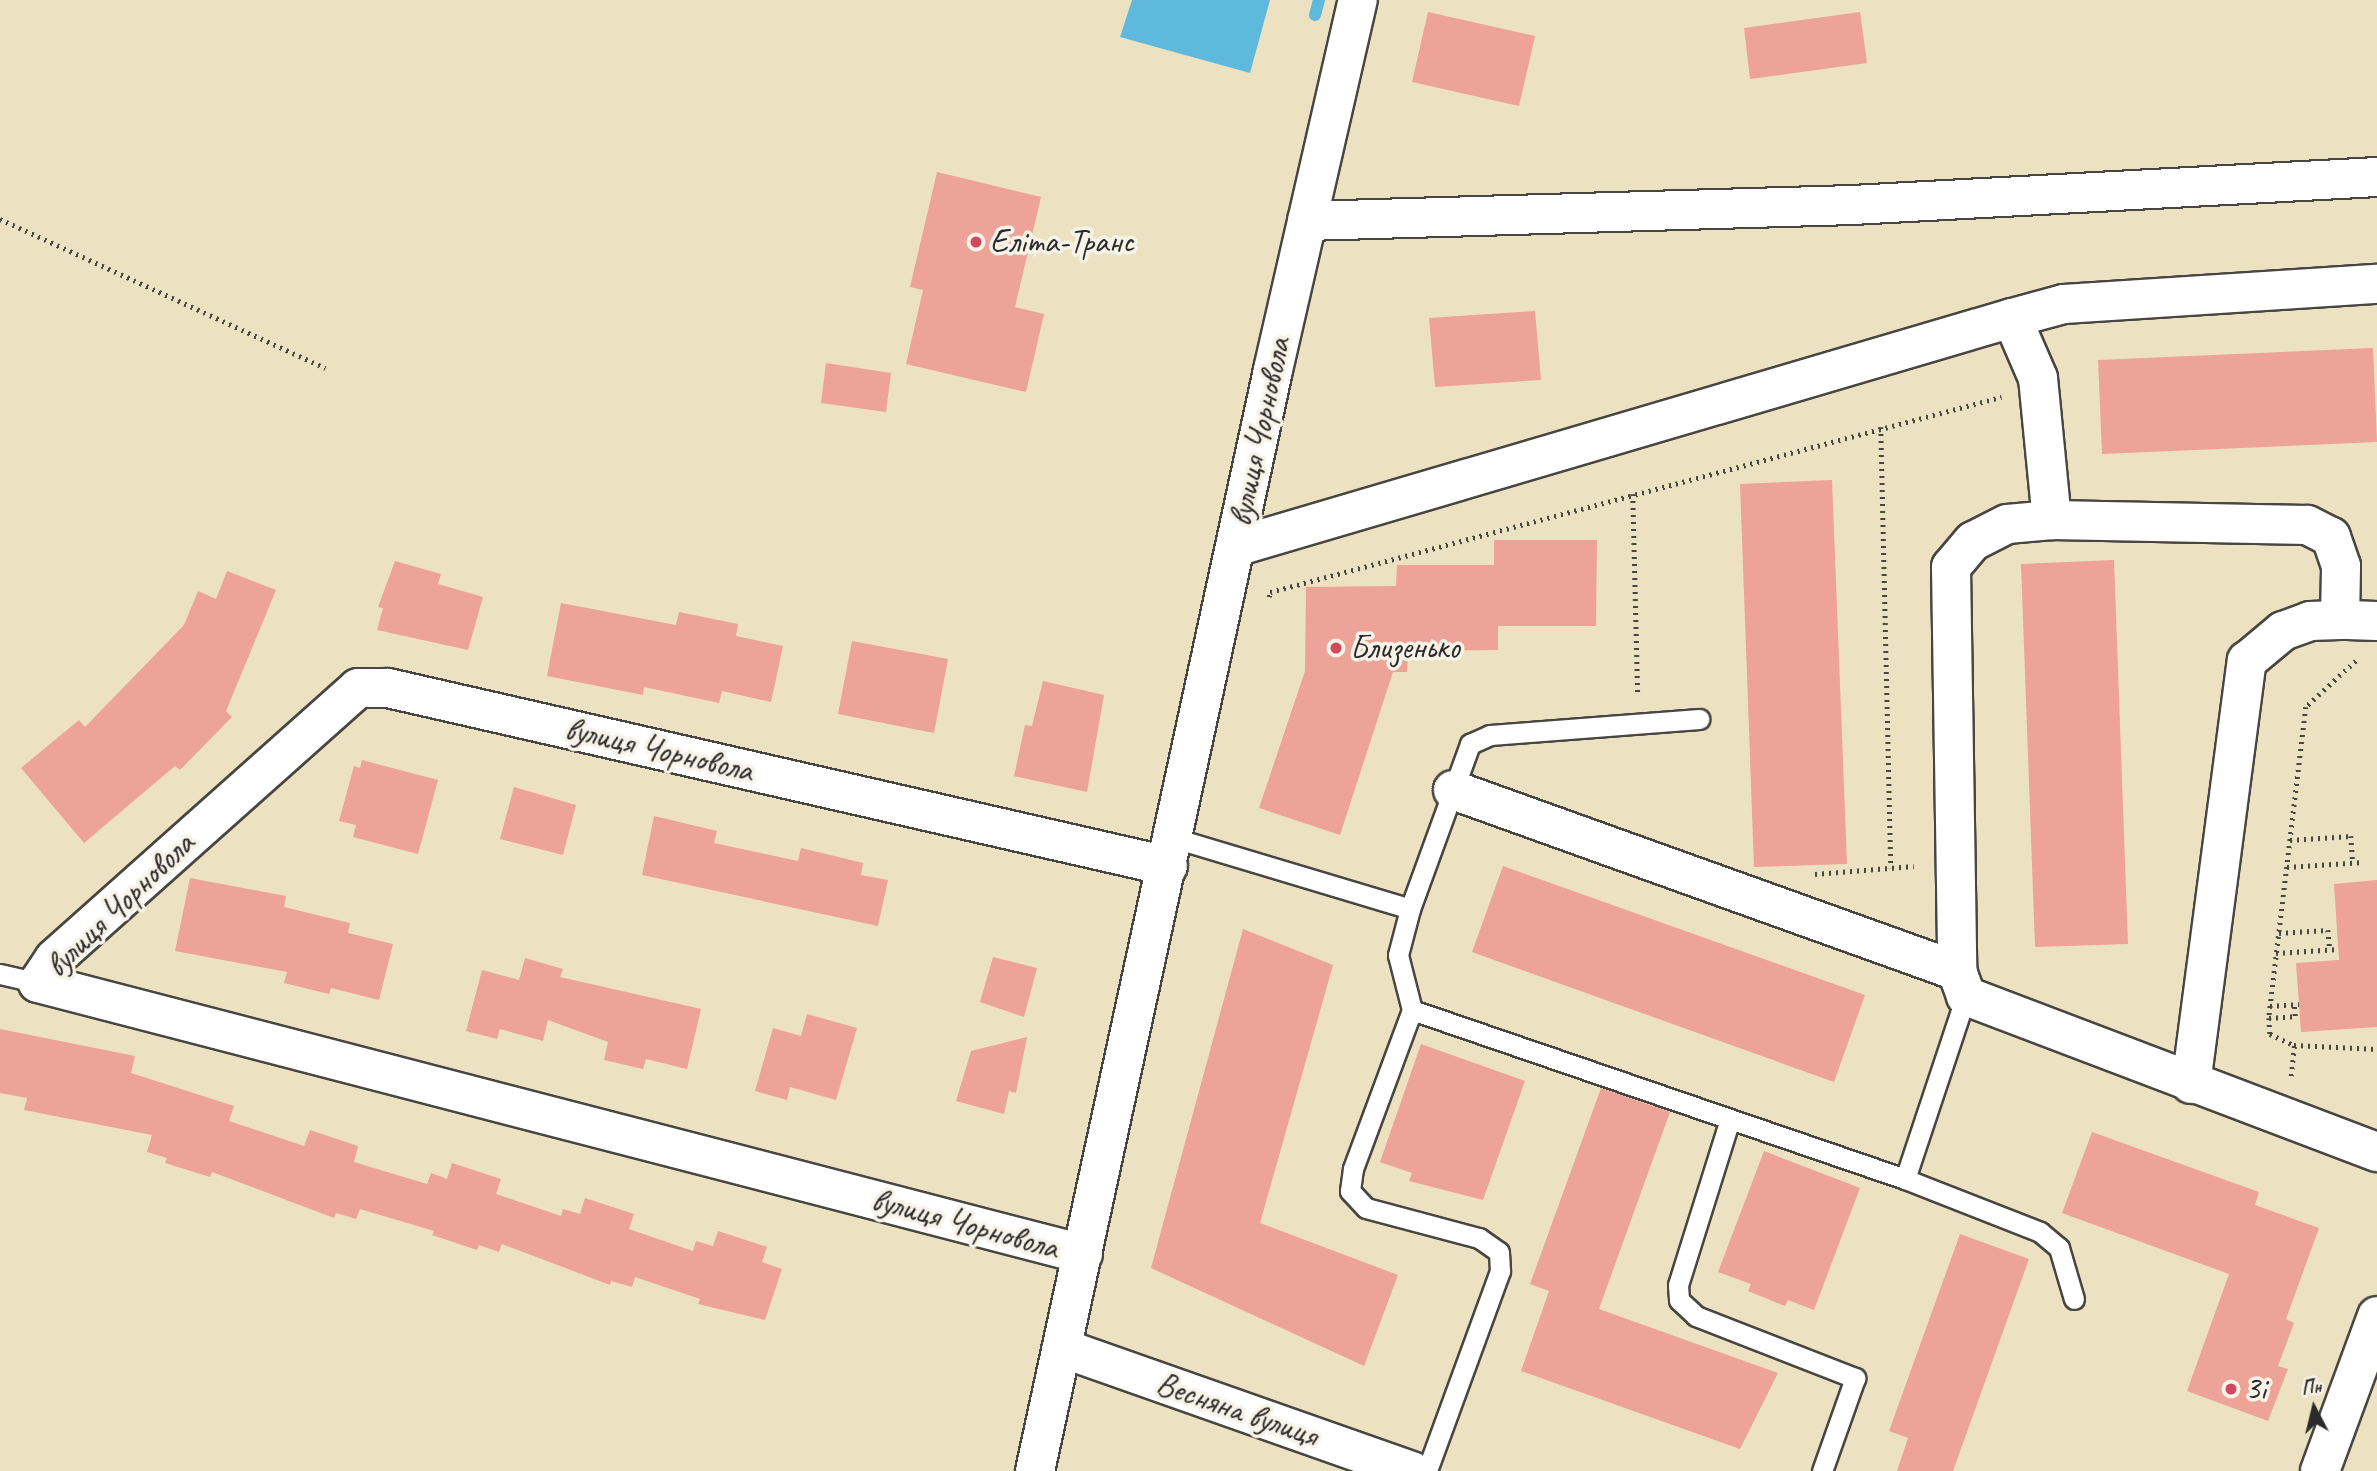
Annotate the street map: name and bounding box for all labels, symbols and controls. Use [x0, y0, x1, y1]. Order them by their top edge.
place label: Еліта-Транс [990, 222, 1134, 262]
marker: Еліта-Транс [968, 234, 984, 250]
street label: вулиця Чорновола [1221, 334, 1299, 530]
place label: Близенько [1350, 628, 1460, 668]
marker: Близенько [1328, 640, 1344, 656]
street label: вулиця Чорновола [561, 709, 757, 791]
street label: вулиця Чорновола [37, 824, 203, 986]
street label: вулиця Чорновола [867, 1180, 1063, 1268]
street label: Весняна вулиця [1151, 1364, 1323, 1456]
place label: 3і [2245, 1369, 2266, 1409]
north arrow [2279, 1373, 2349, 1443]
text: Пн [2300, 1374, 2323, 1400]
marker: 3і [2223, 1381, 2239, 1397]

